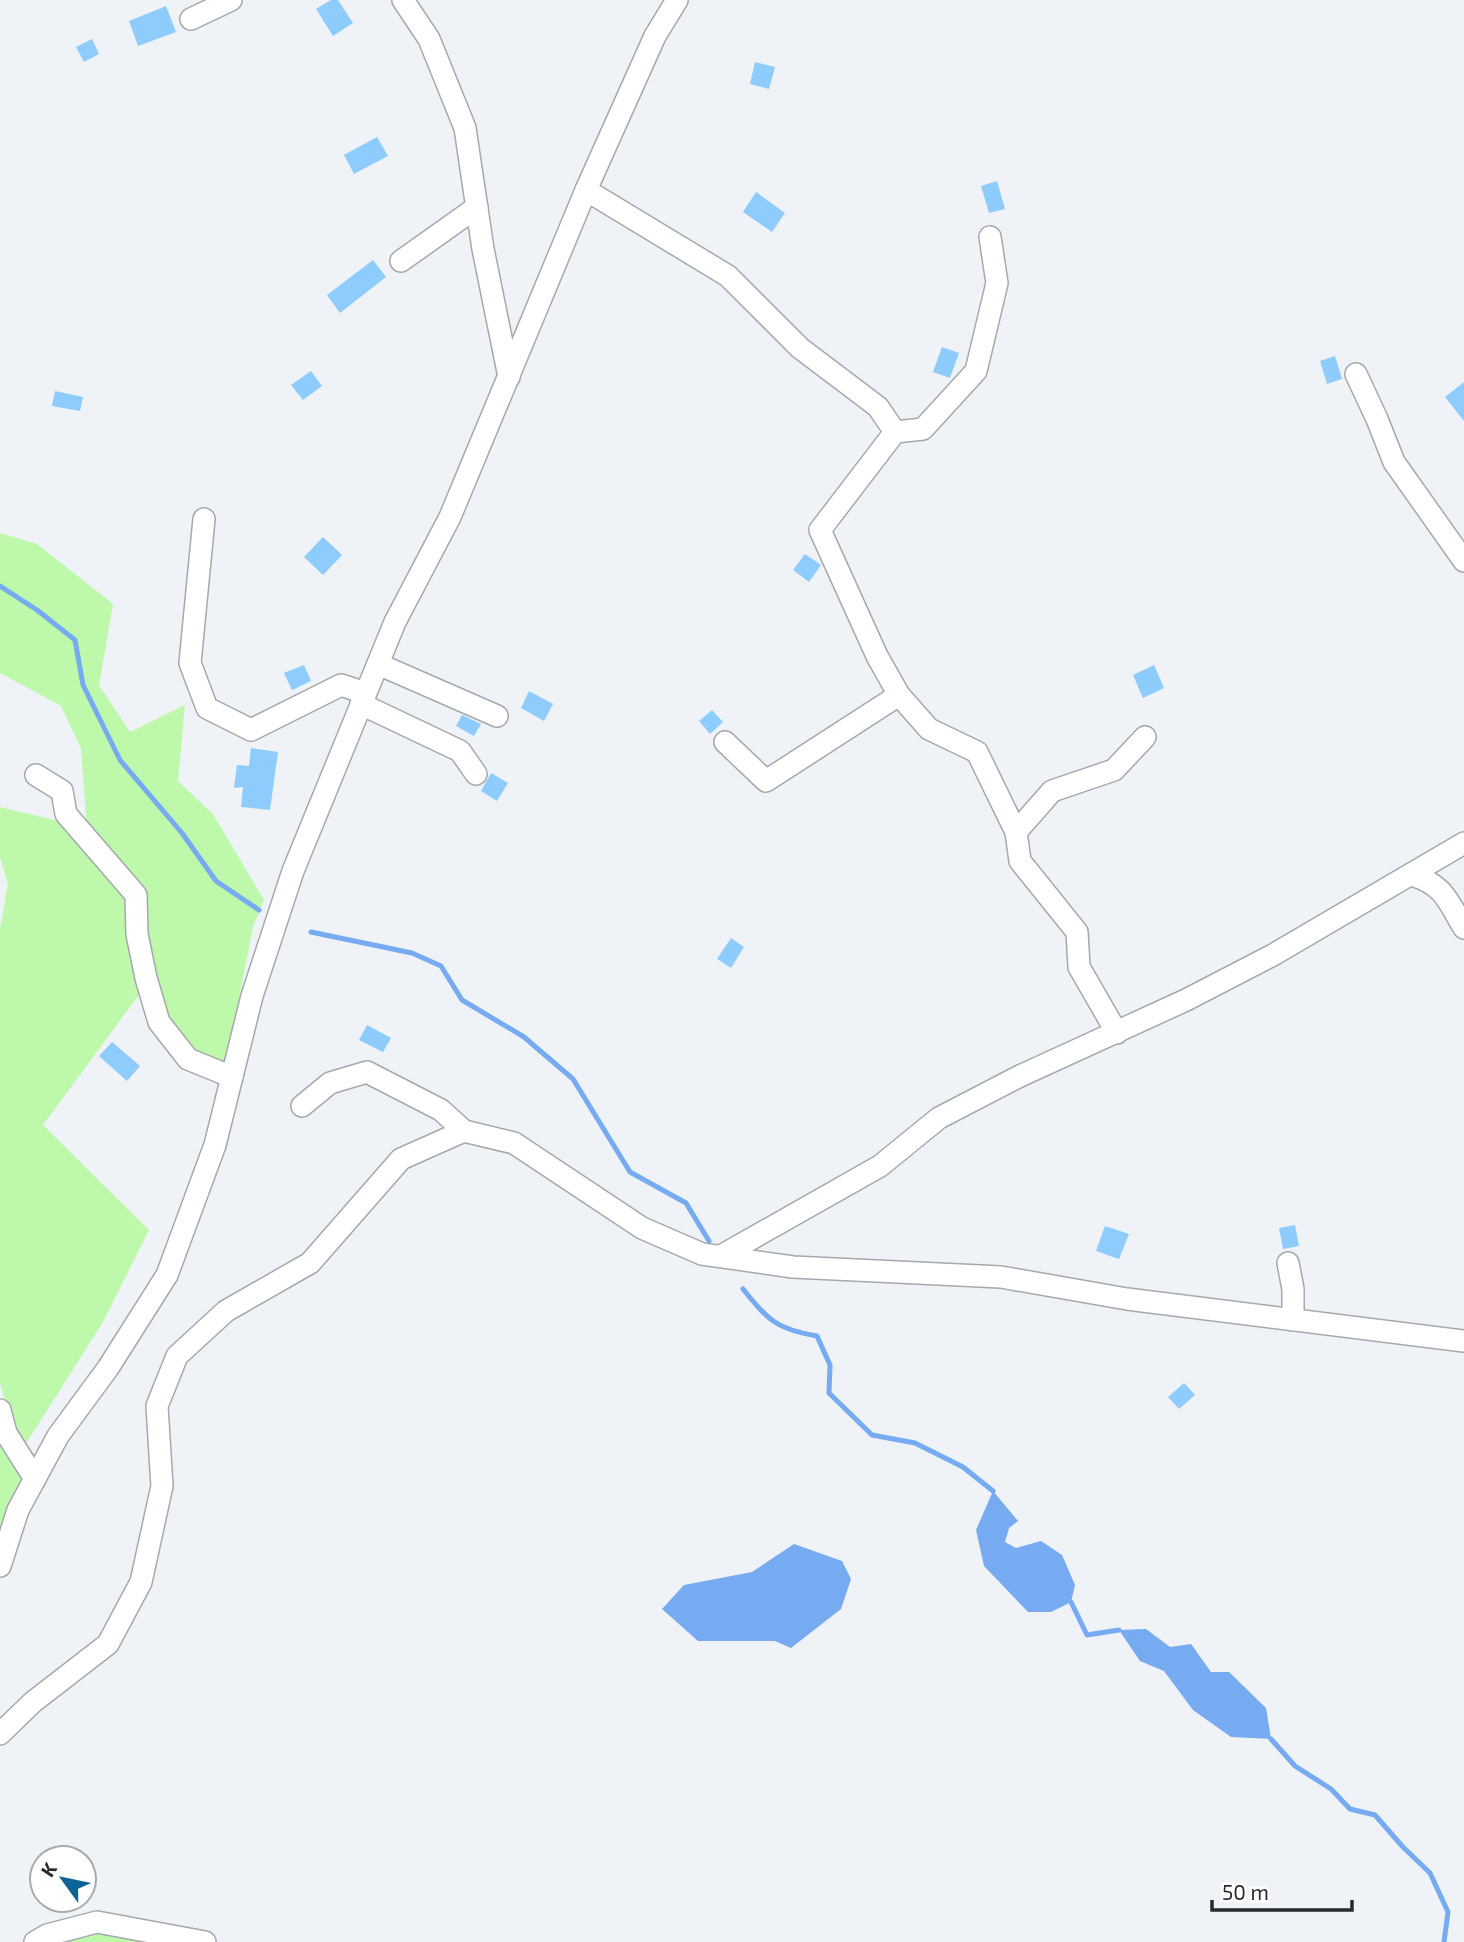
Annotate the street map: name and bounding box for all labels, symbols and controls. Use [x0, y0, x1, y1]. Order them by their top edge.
north arrow [28, 1844, 98, 1914]
text: K [35, 1858, 61, 1881]
scale bar [1212, 1868, 1352, 1912]
text: 50 m [1222, 1879, 1269, 1904]

